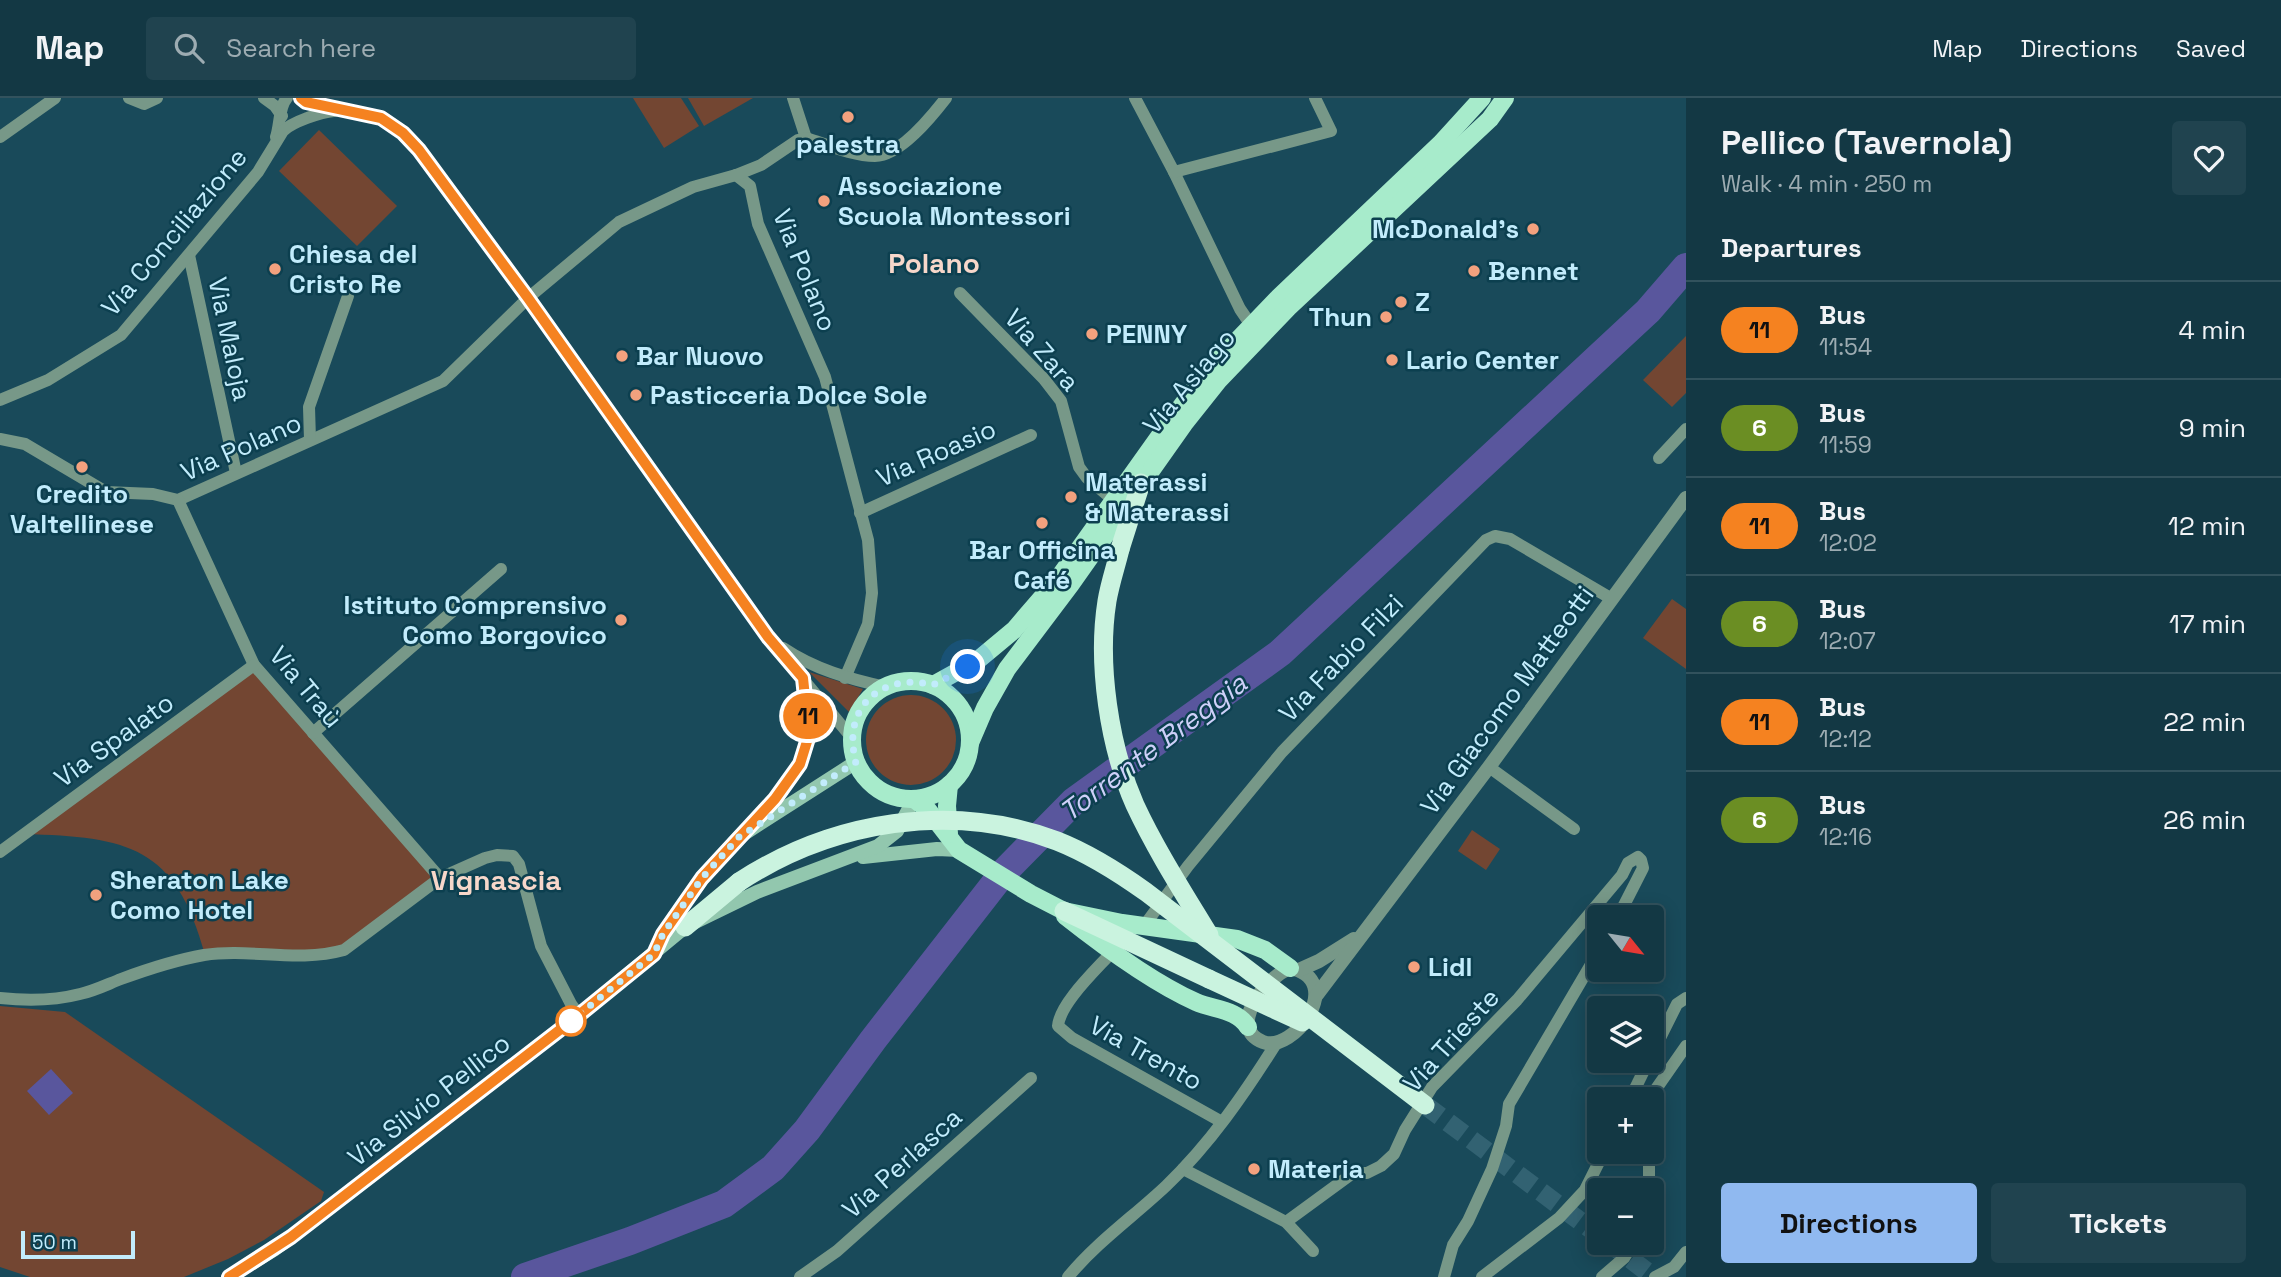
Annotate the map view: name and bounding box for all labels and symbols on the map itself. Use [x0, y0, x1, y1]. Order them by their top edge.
marker: palestra [840, 109, 856, 125]
place label: palestra [796, 127, 900, 161]
street label: Via Conciliazione [94, 141, 254, 323]
place label: Associazione Scuola Montessori [838, 169, 1071, 233]
marker: Associazione Scuola Montessori [816, 193, 832, 209]
street label: Via Polano [765, 204, 845, 336]
place label: McDonald's [1372, 212, 1519, 246]
marker: McDonald's [1525, 221, 1541, 237]
place label: Chiesa del Cristo Re [289, 237, 417, 301]
district label: Polano [888, 245, 980, 281]
place label: Bennet [1488, 254, 1579, 288]
marker: Chiesa del Cristo Re [267, 261, 283, 277]
marker: Bennet [1466, 263, 1482, 279]
street label: Via Maloja [200, 274, 260, 404]
place label: Z [1415, 285, 1430, 319]
marker: Z [1393, 294, 1409, 310]
place label: Thun [1309, 300, 1372, 334]
street label: Via Zara [997, 302, 1087, 398]
marker: Thun [1378, 309, 1394, 325]
place label: PENNY [1106, 317, 1188, 351]
street label: Via Asiago [1135, 321, 1243, 441]
marker: PENNY [1084, 326, 1100, 342]
place label: Bar Nuovo [636, 339, 764, 373]
place label: Lario Center [1406, 343, 1559, 377]
marker: Bar Nuovo [614, 348, 630, 364]
marker: Lario Center [1384, 352, 1400, 368]
place label: Pasticceria Dolce Sole [650, 378, 927, 412]
marker: Pasticceria Dolce Sole [628, 387, 644, 403]
street label: Via Polano [175, 405, 307, 489]
street label: Via Roasio [871, 412, 1001, 494]
marker: Credito Valtellinese [74, 459, 90, 475]
place label: Materassi & Materassi [1085, 465, 1229, 529]
place label: Credito Valtellinese [10, 477, 154, 541]
marker: Materassi & Materassi [1063, 489, 1079, 505]
marker: Bar Officina Café [1034, 515, 1050, 531]
place label: Bar Officina Café [969, 533, 1115, 597]
street label: Via Giacomo Matteotti [1412, 579, 1602, 821]
street label: Via Fabio Filzi [1271, 587, 1411, 729]
place label: Istituto Comprensivo Como Borgovico [344, 588, 607, 652]
marker: Istituto Comprensivo Como Borgovico [613, 612, 629, 628]
street label: Via Traù [262, 639, 350, 735]
your location [950, 649, 985, 684]
water label: Torrente Breggia [1052, 664, 1254, 829]
street label: Via Spalato [47, 685, 181, 795]
line badge: 11 [776, 693, 840, 739]
district label: Vignascia [431, 862, 561, 898]
place label: Sheraton Lake Como Hotel [110, 863, 289, 927]
marker: Sheraton Lake Como Hotel [88, 887, 104, 903]
north arrow [1587, 905, 1664, 982]
place label: Lidl [1428, 950, 1473, 984]
marker: Lidl [1406, 959, 1422, 975]
street label: Via Trieste [1395, 981, 1507, 1099]
unlabelled marker [556, 1006, 586, 1036]
street label: Via Trento [1083, 1008, 1209, 1098]
street label: Via Silvio Pellico [341, 1026, 517, 1174]
street label: Via Perlasca [835, 1100, 969, 1226]
place label: Materia [1268, 1152, 1364, 1186]
marker: Materia [1246, 1161, 1262, 1177]
scale bar [21, 1228, 135, 1260]

